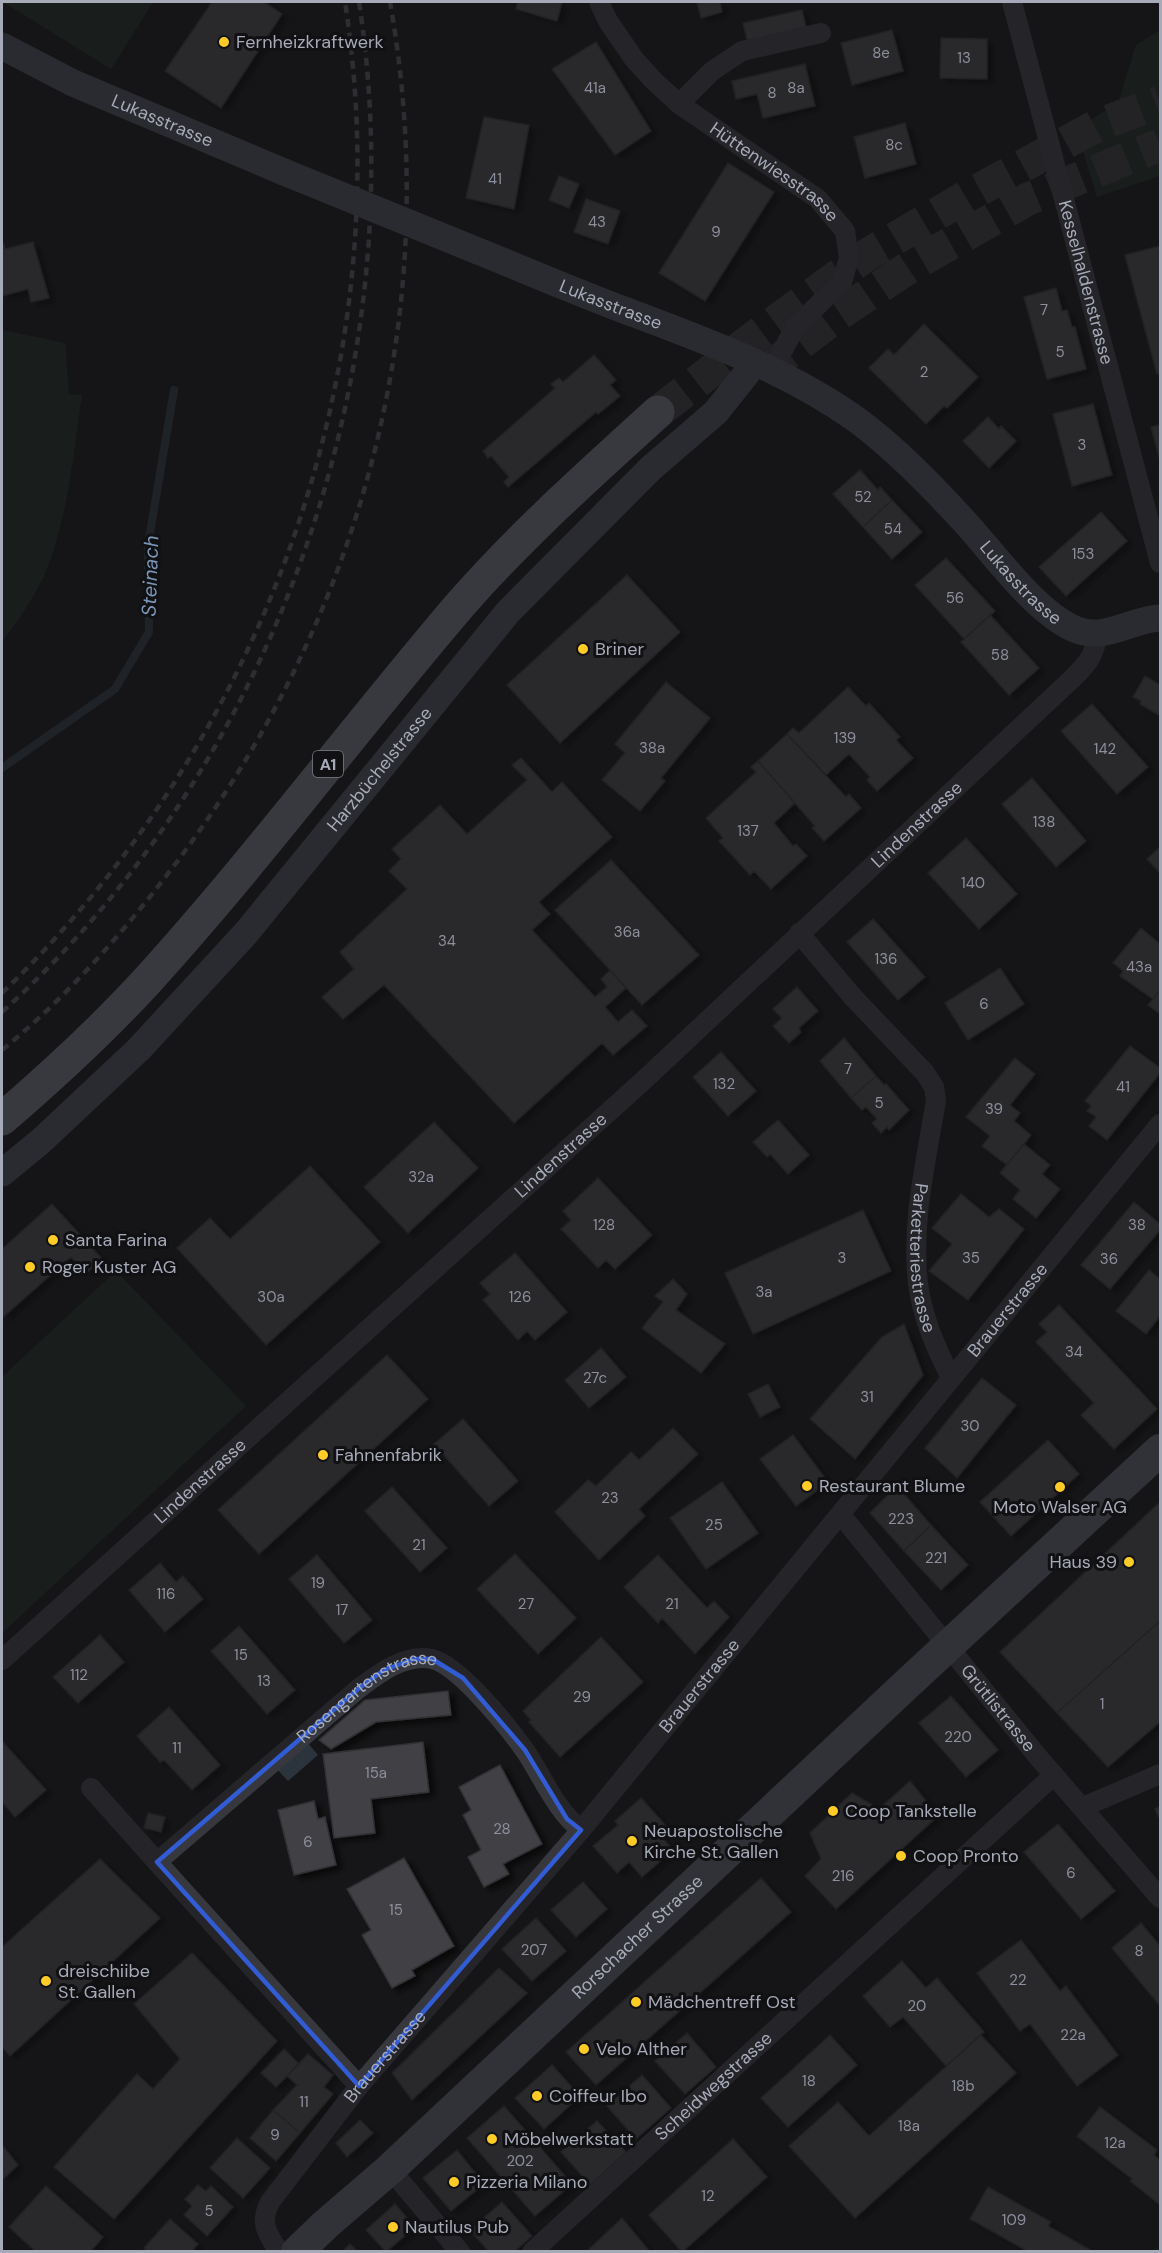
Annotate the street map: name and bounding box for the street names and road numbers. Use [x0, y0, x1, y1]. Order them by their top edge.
street label: Lukasstrasse [108, 89, 217, 153]
street label: Hüttenwiesstrasse [705, 117, 844, 227]
street label: Kesselhaldenstrasse [1053, 198, 1119, 367]
street label: Lukasstrasse [556, 274, 665, 335]
street label: Lukasstrasse [974, 536, 1066, 630]
street label: Harzbüchelstrasse [322, 702, 438, 837]
road number: A1 [313, 751, 343, 777]
street label: Lindenstrasse [866, 776, 967, 873]
street label: Lindenstrasse [509, 1107, 612, 1203]
street label: Parketteriestrasse [904, 1182, 942, 1336]
street label: Brauerstrasse [962, 1258, 1053, 1362]
street label: Lindenstrasse [149, 1433, 251, 1529]
street label: Brauerstrasse [654, 1634, 745, 1738]
street label: Rosengartenstrasse [292, 1646, 440, 1748]
street label: Grütlistrasse [955, 1659, 1041, 1757]
street label: Rorschacher Strasse [567, 1869, 708, 2004]
street label: Brauerstrasse [338, 2005, 432, 2108]
street label: Scheidwegstrasse [650, 2026, 777, 2146]

